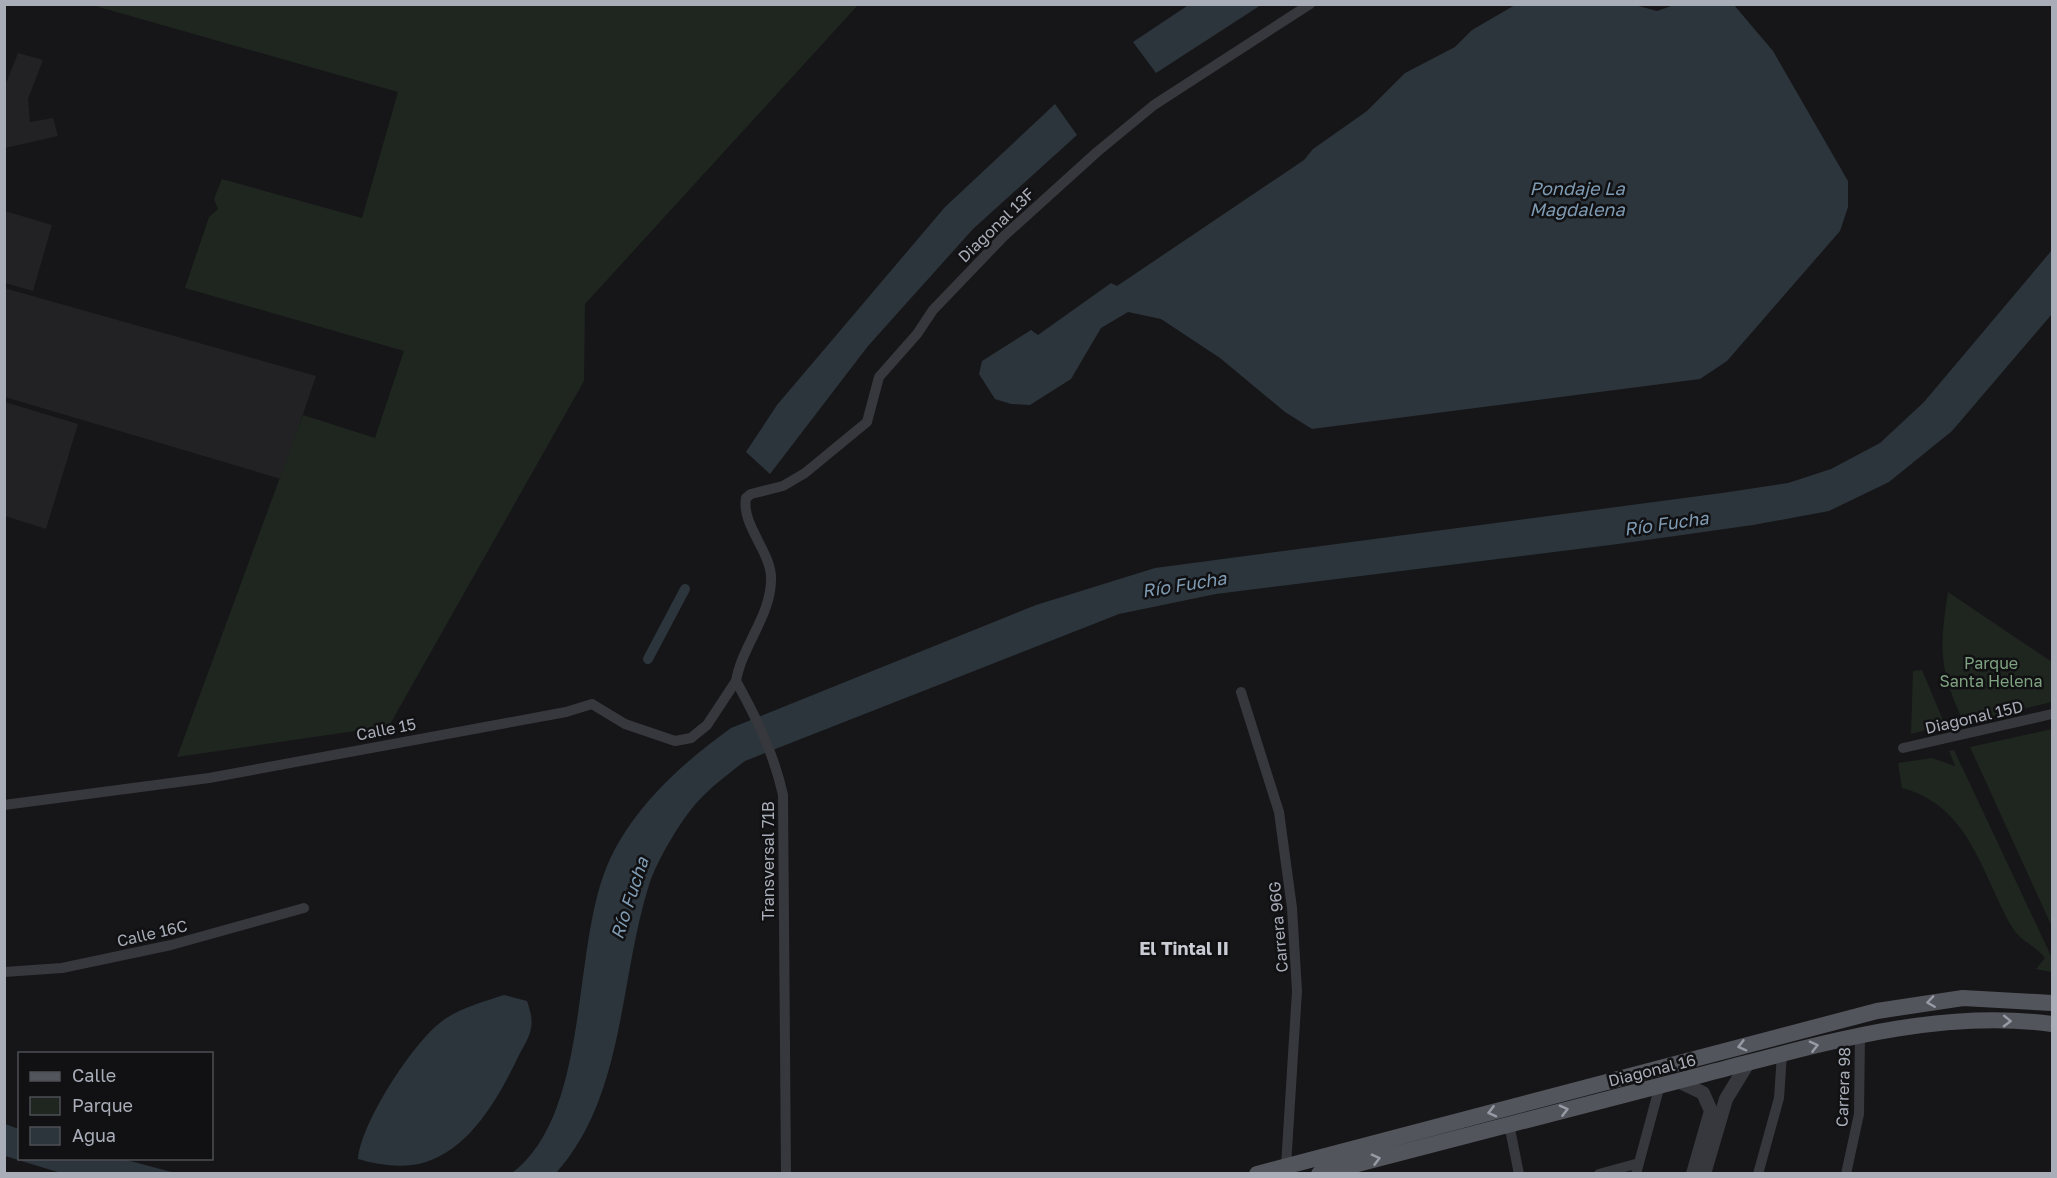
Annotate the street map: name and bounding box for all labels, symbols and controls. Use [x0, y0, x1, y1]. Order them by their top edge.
water label: Pondaje La Magdalena [1529, 177, 1625, 220]
street label: Diagonal 13F [954, 184, 1038, 266]
water label: Río Fucha [1622, 506, 1710, 540]
water label: Río Fucha [1140, 566, 1229, 602]
park label: Parque Santa Helena [1940, 653, 2042, 691]
street label: Diagonal 15D [1923, 696, 2025, 738]
street label: Calle 15 [354, 713, 418, 745]
street label: Transversal 71B [758, 801, 778, 921]
water label: Río Fucha [605, 853, 653, 942]
street label: Carrera 96G [1264, 881, 1292, 973]
street label: Calle 16C [115, 915, 189, 951]
district label: El Tintal II [1139, 937, 1229, 959]
one-way arrow [1927, 995, 1936, 1007]
one-way arrow [2002, 1014, 2011, 1027]
one-way arrow [1737, 1039, 1748, 1051]
one-way arrow [1809, 1040, 1819, 1053]
street label: Carrera 98 [1832, 1047, 1854, 1127]
street label: Diagonal 16 [1606, 1049, 1698, 1091]
legend [18, 1052, 213, 1160]
text: Calle [72, 1064, 116, 1086]
text: Parque [72, 1094, 133, 1116]
one-way arrow [1487, 1104, 1497, 1117]
one-way arrow [1559, 1104, 1569, 1117]
text: Agua [72, 1124, 116, 1146]
one-way arrow [1370, 1153, 1380, 1166]

